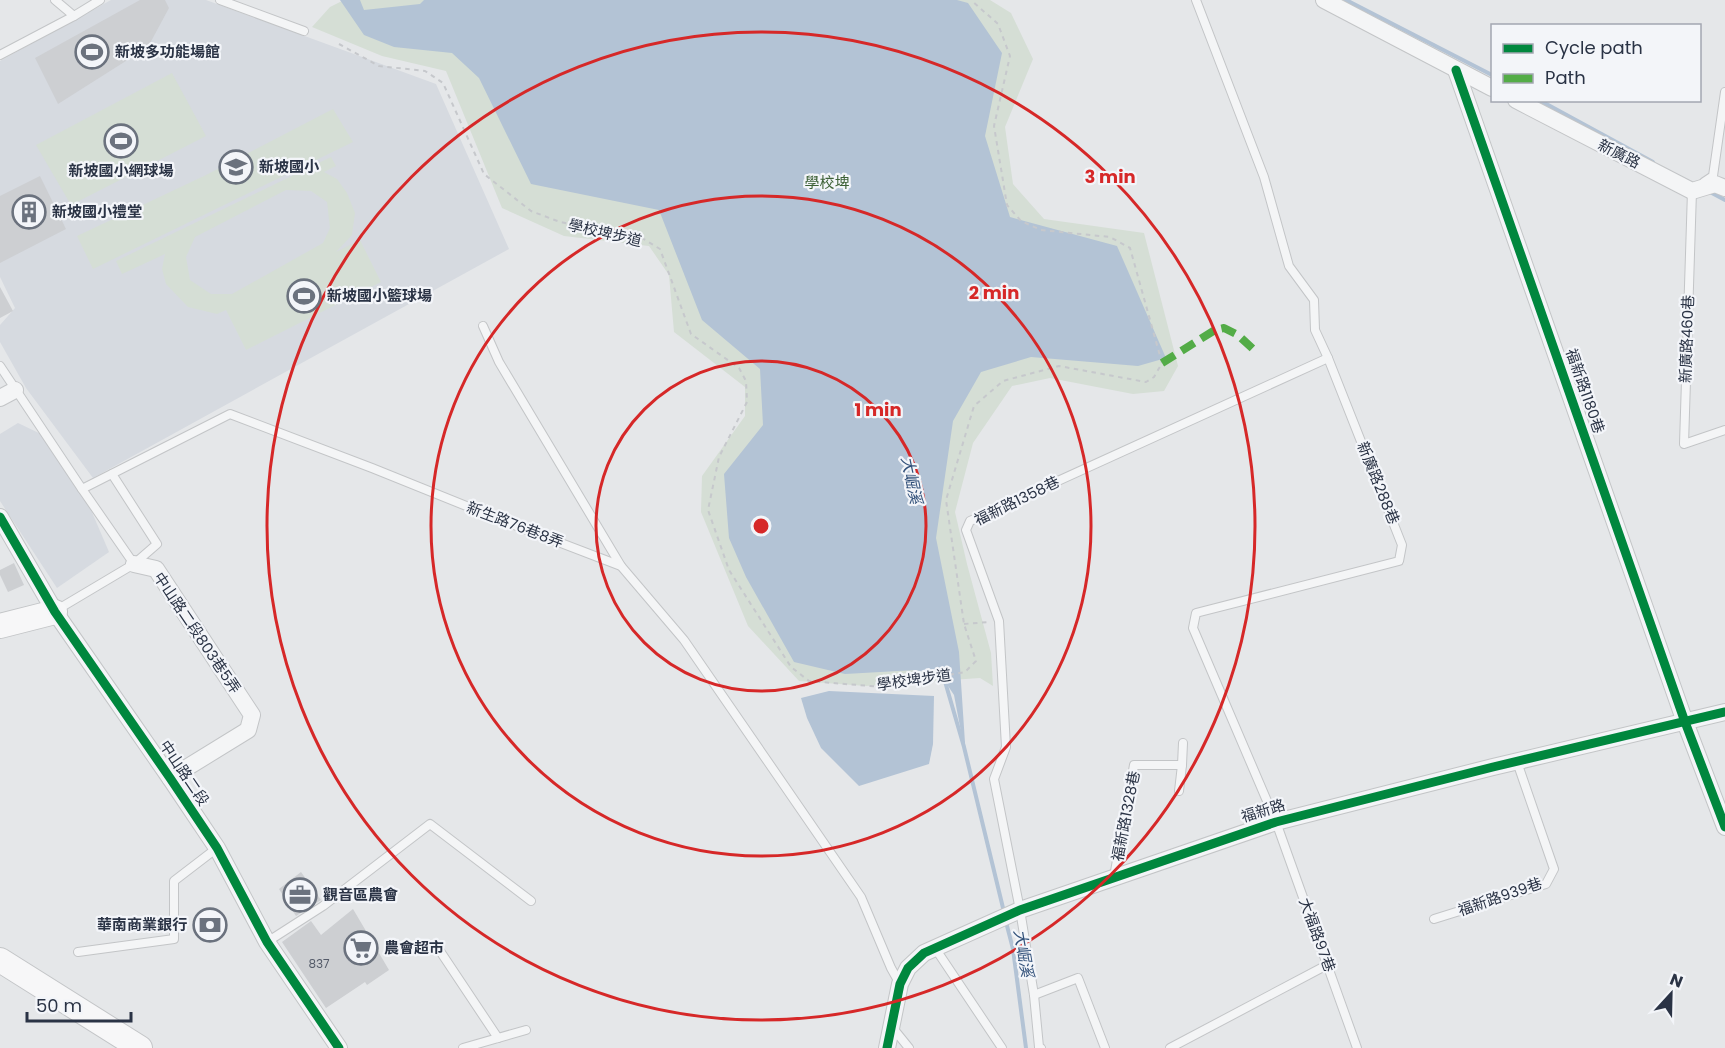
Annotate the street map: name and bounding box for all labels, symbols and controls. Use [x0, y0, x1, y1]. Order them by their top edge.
legend [1491, 24, 1701, 102]
sports icon: 新坡多功能場館 [74, 34, 110, 70]
text: Cycle path [1545, 35, 1643, 60]
place label: 新坡多功能場館 [115, 41, 220, 62]
text: Path [1545, 65, 1586, 90]
sports icon: 新坡國小網球場 [103, 123, 139, 159]
street label: 新廣路 [1594, 134, 1644, 173]
school or university icon: 新坡國小 [218, 149, 254, 185]
place label: 新坡國小 [259, 156, 320, 177]
place label: 新坡國小網球場 [68, 160, 174, 181]
text: 3 min [1084, 164, 1136, 189]
park label: 學校埤 [804, 172, 850, 193]
building icon: 新坡國小禮堂 [11, 194, 47, 230]
place label: 新坡國小禮堂 [52, 201, 142, 222]
street label: 學校埤步道 [566, 214, 644, 251]
sports icon: 新坡國小籃球場 [286, 278, 322, 314]
text: 2 min [969, 280, 1019, 305]
place label: 新坡國小籃球場 [327, 285, 432, 306]
street label: 新廣路460巷 [1674, 294, 1699, 384]
street label: 福新路1180巷 [1561, 346, 1610, 436]
text: 1 min [854, 397, 902, 422]
street label: 新廣路288巷 [1352, 438, 1405, 527]
water label: 大崛溪 [895, 454, 928, 508]
street label: 福新路1358巷 [971, 471, 1063, 530]
street label: 新生路76巷8弄 [464, 496, 567, 553]
centre of rings [751, 516, 771, 536]
street label: 中山路二段803巷5弄 [149, 568, 246, 698]
street label: 學校埤步道 [875, 664, 953, 695]
street label: 中山路二段 [155, 736, 214, 810]
street label: 福新路1328巷 [1106, 769, 1145, 863]
street label: 福新路 [1238, 794, 1287, 827]
street label: 福新路939巷 [1455, 872, 1545, 921]
office icon: 觀音區農會 [282, 877, 318, 913]
place label: 觀音區農會 [323, 884, 398, 905]
street label: 大福路97巷 [1294, 895, 1341, 975]
bank icon: 華南商業銀行 [192, 907, 228, 943]
place label: 華南商業銀行 [97, 914, 187, 935]
water label: 大崛溪 [1008, 927, 1039, 981]
supermarket icon: 農會超市 [343, 930, 379, 966]
place label: 農會超市 [384, 937, 444, 958]
house number: 837 [308, 955, 330, 972]
north arrow [1641, 964, 1701, 1024]
text: N [1667, 968, 1686, 993]
scale bar [27, 985, 130, 1023]
text: 50 m [36, 993, 82, 1018]

